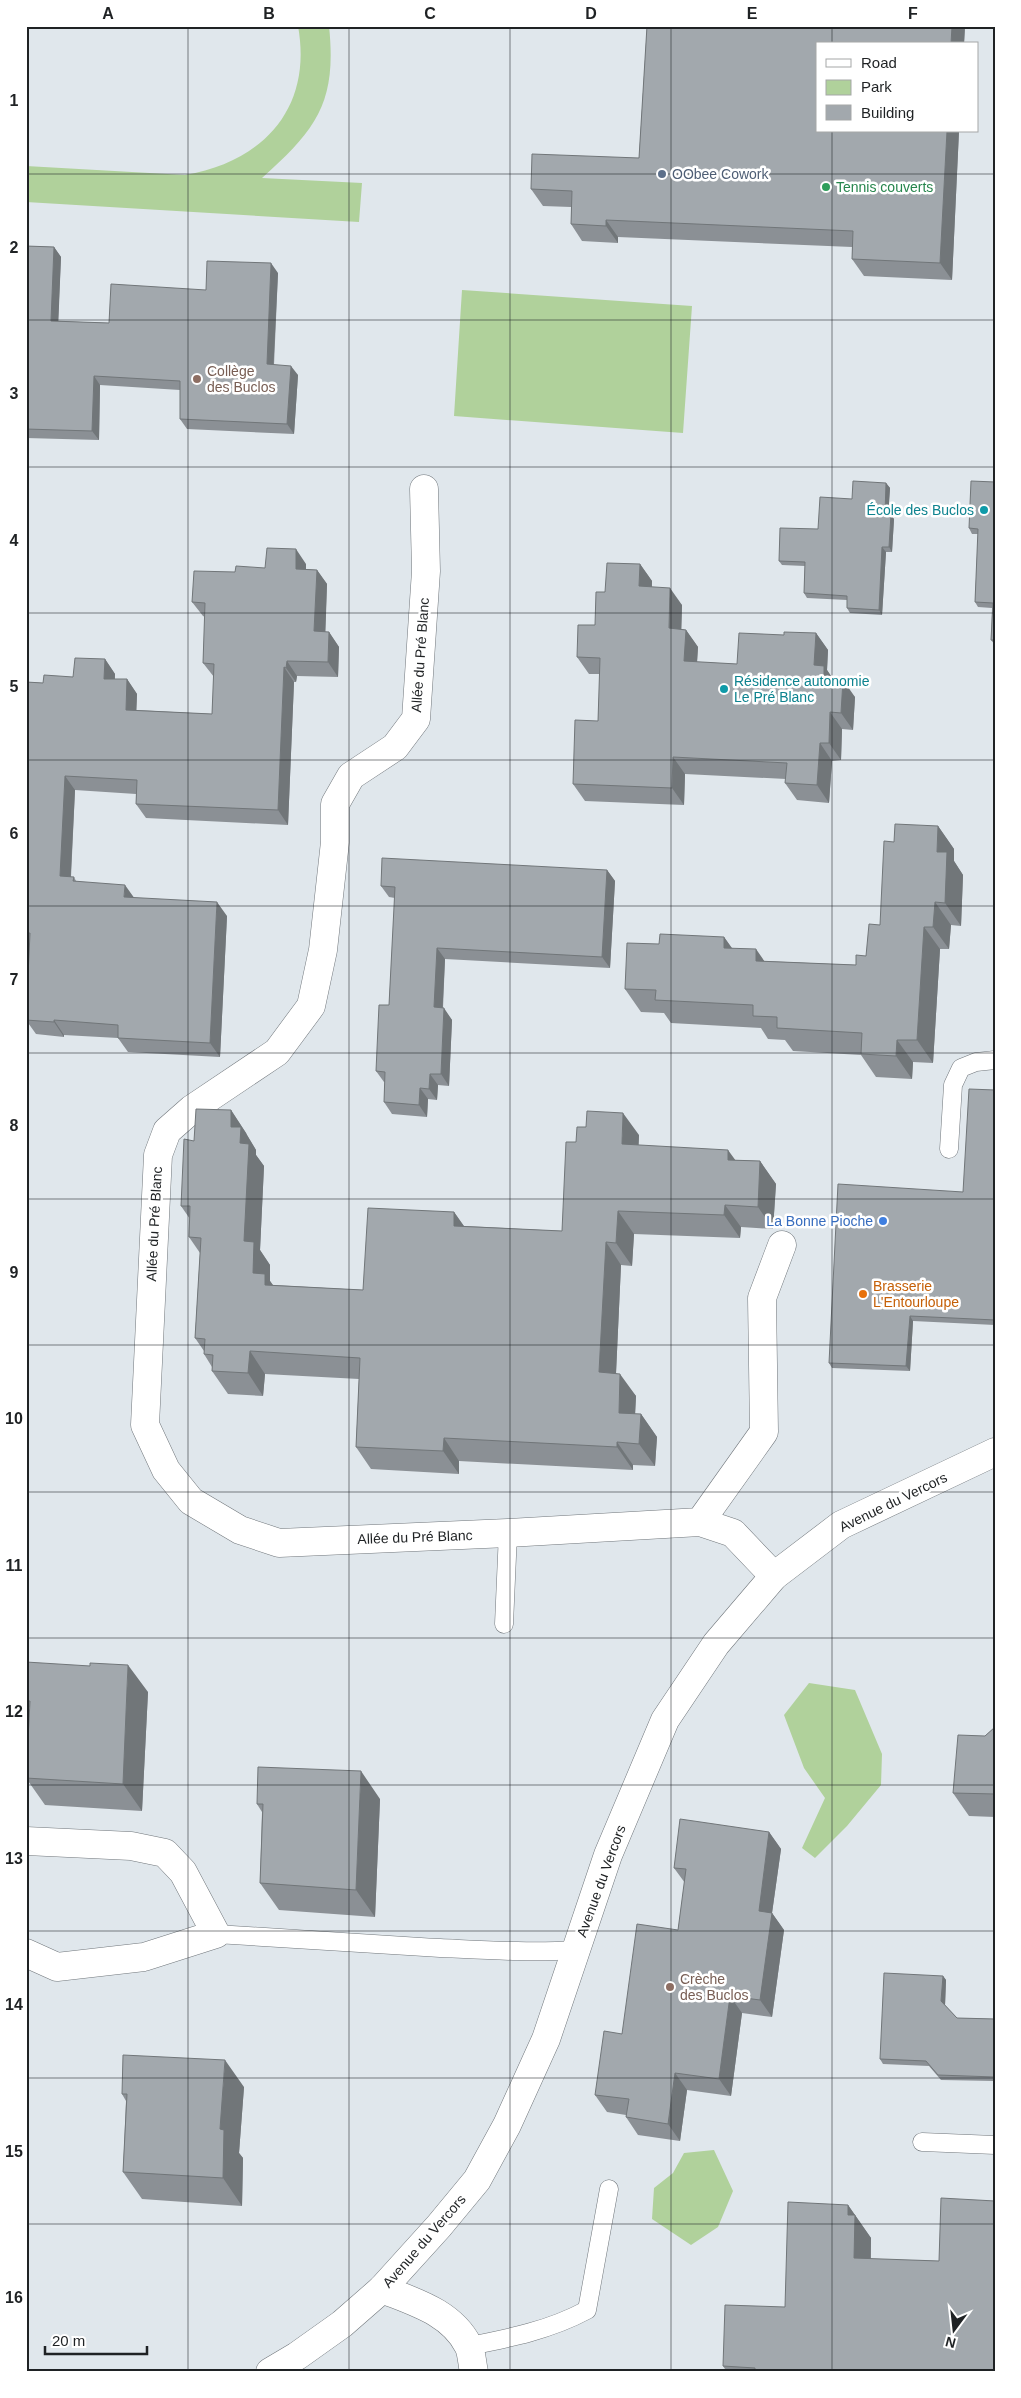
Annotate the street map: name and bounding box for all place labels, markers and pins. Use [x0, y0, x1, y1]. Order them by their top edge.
place label: OObee Cowork [672, 166, 769, 182]
marker: OObee Cowork [656, 168, 668, 180]
place label: Tennis couverts [836, 179, 933, 195]
marker: Tennis couverts [820, 181, 832, 193]
place label: Collège des Buclos [207, 363, 275, 395]
marker: Collège des Buclos [191, 373, 203, 385]
place label: École des Buclos [867, 502, 974, 518]
marker: École des Buclos [978, 504, 990, 516]
place label: Résidence autonomie Le Pré Blanc [734, 673, 870, 705]
marker: Résidence autonomie Le Pré Blanc [718, 683, 730, 695]
place label: La Bonne Pioche [766, 1213, 873, 1229]
marker: La Bonne Pioche [877, 1215, 889, 1227]
place label: Brasserie L'Entourloupe [873, 1278, 959, 1310]
marker: Brasserie L'Entourloupe [857, 1288, 869, 1300]
place label: Crèche des Buclos [680, 1971, 748, 2003]
marker: Crèche des Buclos [664, 1981, 676, 1993]

